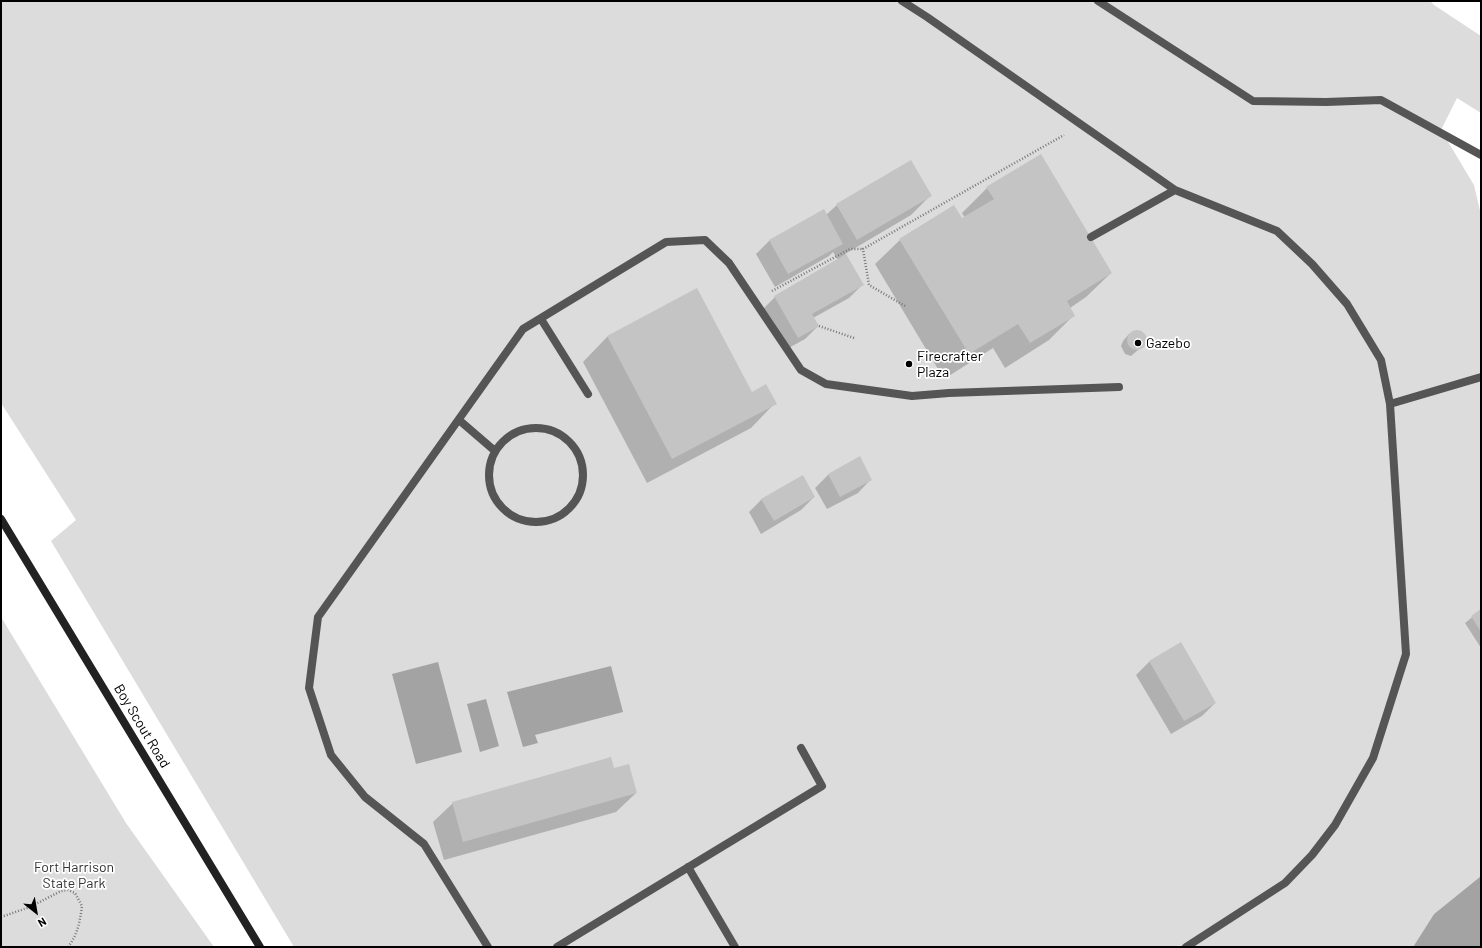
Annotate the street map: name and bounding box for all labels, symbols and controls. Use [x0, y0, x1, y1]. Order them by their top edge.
place label: Gazebo [1146, 335, 1191, 351]
marker: Gazebo [1133, 338, 1143, 348]
place label: Firecrafter Plaza [917, 348, 983, 380]
marker: Firecrafter Plaza [904, 359, 914, 369]
street label: Boy Scout Road [110, 681, 174, 771]
park label: Fort Harrison State Park [34, 859, 114, 892]
north arrow [16, 892, 56, 932]
text: N [36, 915, 49, 930]

